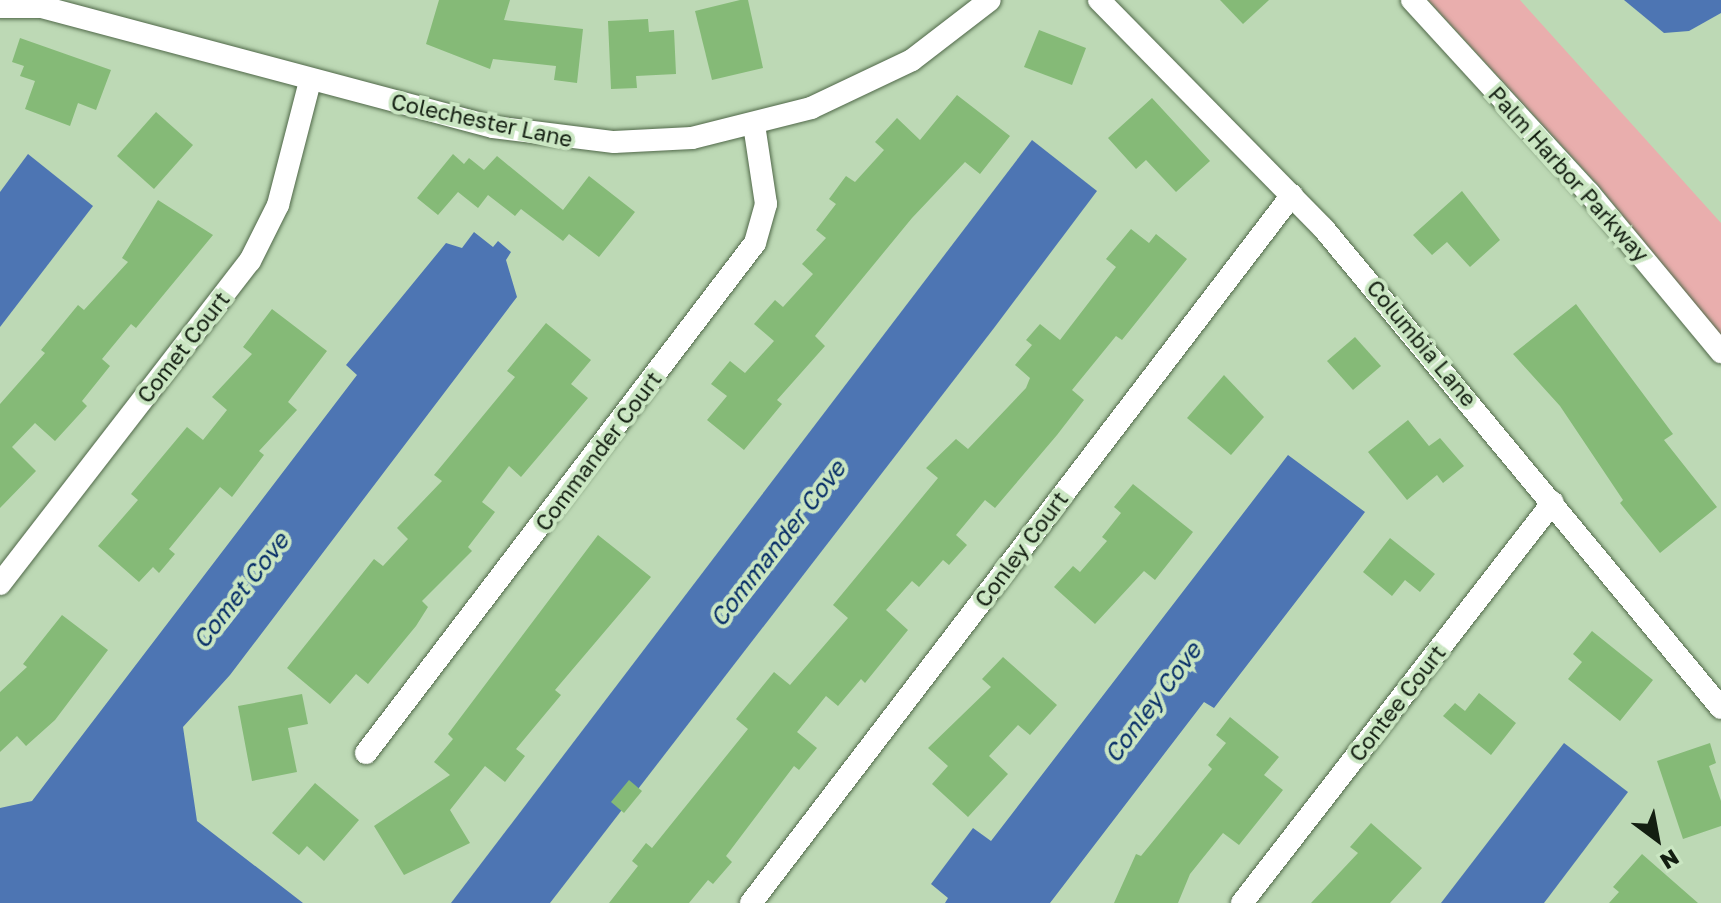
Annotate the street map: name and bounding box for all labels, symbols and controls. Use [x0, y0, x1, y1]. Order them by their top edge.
street label: Palm Harbor Parkway [1483, 81, 1655, 267]
street label: Colechester Lane [389, 88, 575, 152]
street label: Columbia Lane [1361, 274, 1483, 412]
street label: Comet Court [131, 286, 235, 408]
street label: Commander Court [529, 366, 667, 536]
water label: Commander Cove [703, 454, 851, 632]
street label: Conley Court [969, 486, 1073, 612]
water label: Comet Cove [186, 527, 294, 653]
water label: Conley Cove [1097, 636, 1207, 768]
street label: Contee Court [1343, 639, 1451, 767]
north arrow [1617, 799, 1697, 879]
text: N [1656, 844, 1684, 876]

